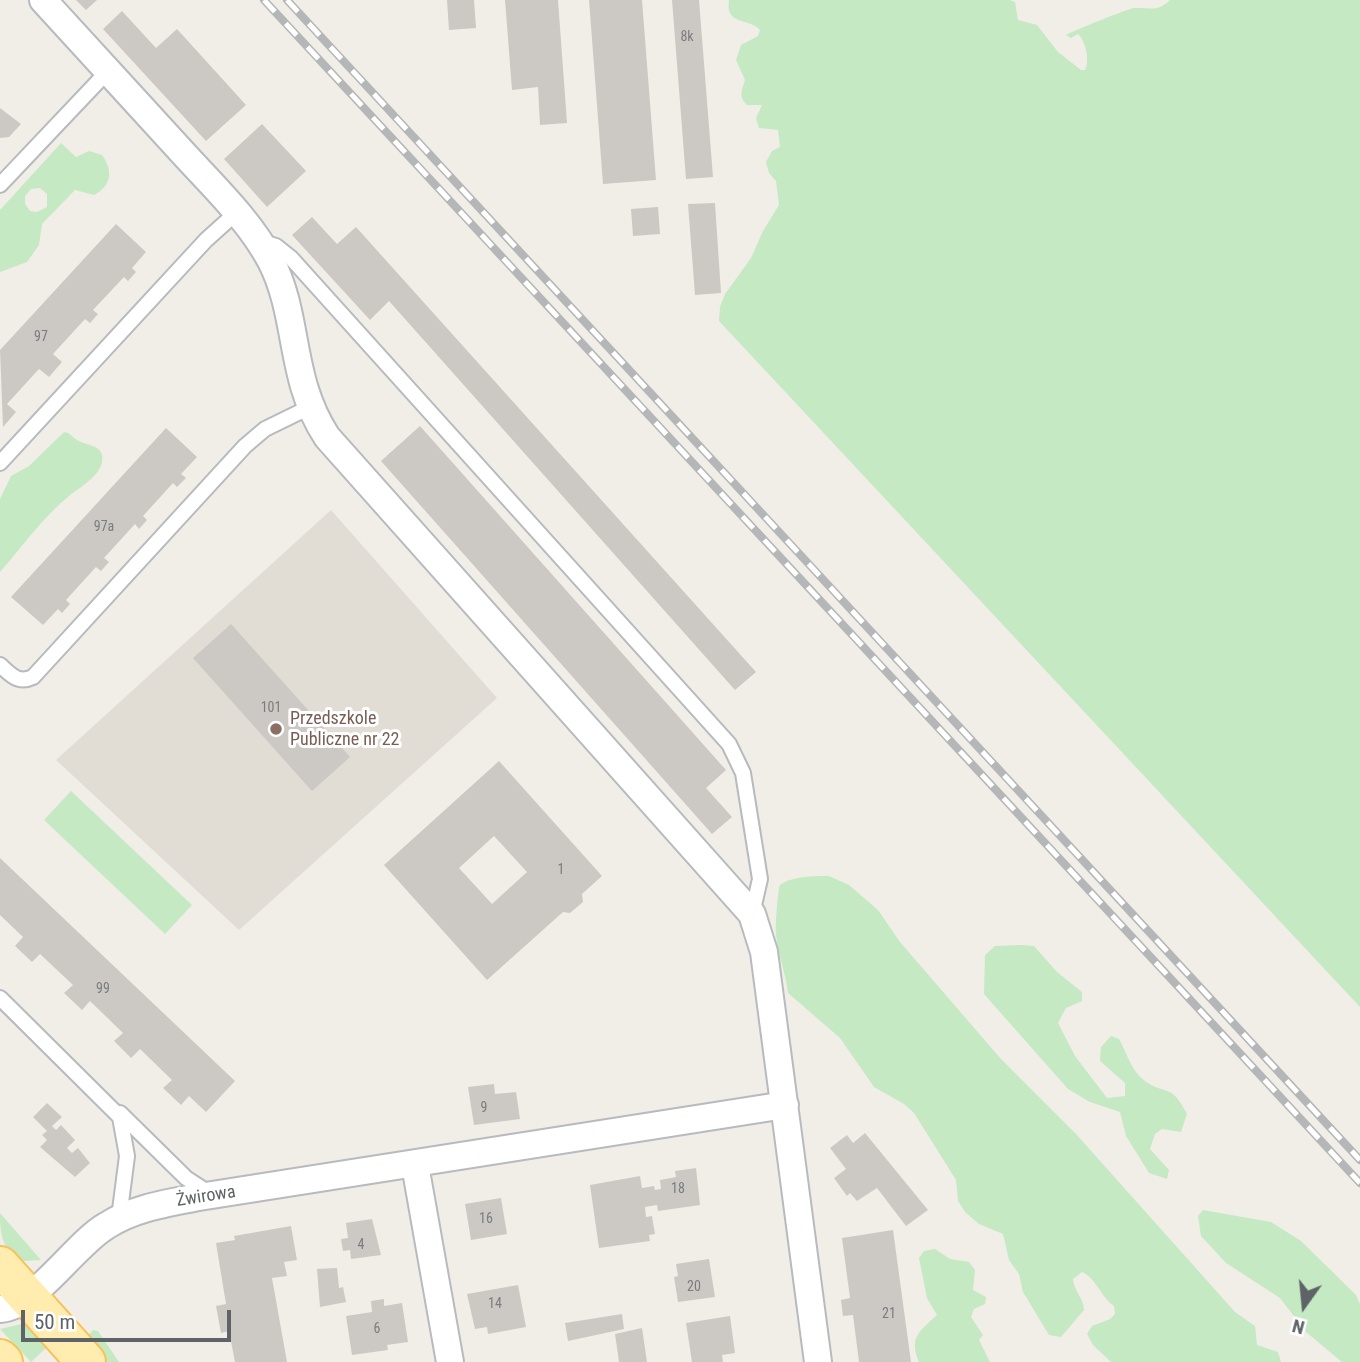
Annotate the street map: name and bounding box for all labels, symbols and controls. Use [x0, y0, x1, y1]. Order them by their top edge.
house number: 8k [680, 29, 694, 45]
house number: 97 [34, 329, 48, 345]
house number: 97a [94, 519, 114, 535]
house number: 101 [261, 700, 281, 716]
place label: Przedszkole Publiczne nr 22 [290, 708, 399, 750]
marker: Przedszkole Publiczne nr 22 [268, 721, 284, 737]
house number: 1 [558, 862, 564, 878]
house number: 99 [96, 981, 110, 997]
house number: 9 [481, 1100, 487, 1116]
house number: 18 [671, 1181, 685, 1197]
street label: Żwirowa [175, 1182, 237, 1212]
house number: 16 [479, 1211, 493, 1227]
house number: 4 [358, 1237, 364, 1253]
north arrow [1269, 1271, 1339, 1341]
house number: 20 [687, 1279, 701, 1295]
scale bar [24, 1296, 234, 1340]
house number: 14 [488, 1296, 502, 1312]
house number: 21 [882, 1306, 896, 1322]
text: 50 m [34, 1310, 75, 1334]
text: N [1290, 1314, 1307, 1339]
house number: 6 [374, 1321, 380, 1337]

